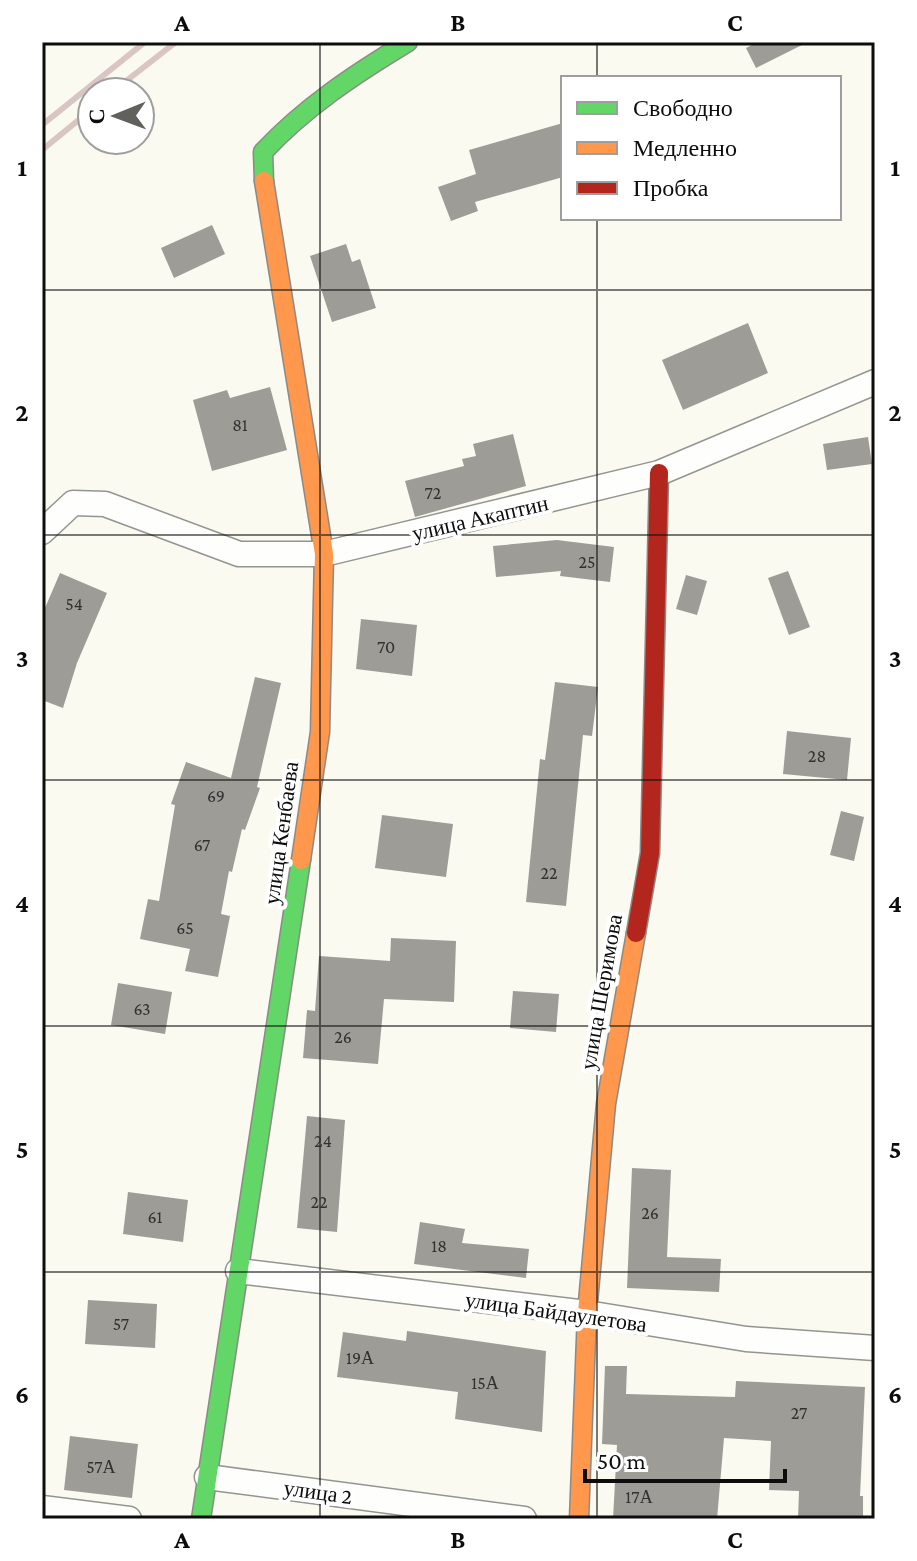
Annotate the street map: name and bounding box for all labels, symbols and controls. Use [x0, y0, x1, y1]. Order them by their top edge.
text: A [173, 8, 190, 37]
text: B [450, 8, 466, 37]
text: C [727, 8, 743, 37]
north arrow [76, 76, 156, 156]
legend [561, 76, 841, 220]
text: Свободно [633, 94, 733, 121]
text: С [84, 108, 109, 125]
text: Медленно [633, 134, 737, 161]
text: 1 [17, 153, 27, 182]
text: 1 [890, 153, 900, 182]
text: Пробка [633, 174, 709, 201]
text: 2 [15, 398, 29, 427]
text: 2 [888, 398, 902, 427]
house number: 81 [232, 415, 248, 435]
house number: 72 [425, 483, 441, 503]
street label: улица Акаптин [409, 490, 551, 546]
house number: 25 [578, 552, 596, 572]
house number: 54 [65, 594, 83, 614]
house number: 70 [377, 637, 395, 657]
text: 3 [16, 644, 28, 673]
text: 3 [889, 644, 901, 673]
house number: 28 [808, 746, 826, 766]
street label: улица Кенбаева [259, 760, 303, 906]
house number: 69 [207, 786, 225, 806]
house number: 67 [194, 835, 210, 855]
house number: 22 [540, 863, 558, 883]
text: 4 [15, 889, 29, 918]
text: 4 [888, 889, 902, 918]
street label: улица Шеримова [575, 912, 627, 1072]
house number: 65 [176, 918, 194, 938]
house number: 63 [133, 999, 151, 1019]
house number: 26 [334, 1027, 352, 1047]
house number: 24 [314, 1131, 332, 1151]
text: 5 [16, 1135, 28, 1164]
text: 5 [889, 1135, 901, 1164]
house number: 22 [310, 1192, 328, 1212]
house number: 26 [641, 1203, 659, 1223]
house number: 61 [147, 1207, 163, 1227]
house number: 18 [431, 1236, 447, 1256]
street label: улица Байдаулетова [463, 1287, 649, 1337]
house number: 57 [113, 1314, 129, 1334]
house number: 19А [346, 1348, 374, 1368]
house number: 15А [471, 1373, 499, 1393]
text: 6 [15, 1380, 29, 1409]
text: 6 [888, 1380, 902, 1409]
house number: 27 [791, 1403, 807, 1423]
scale bar [585, 1433, 785, 1483]
text: 50 m [597, 1447, 646, 1474]
house number: 57А [86, 1457, 116, 1477]
street label: улица 2 [282, 1475, 354, 1509]
house number: 17А [625, 1487, 653, 1507]
text: A [173, 1525, 190, 1554]
text: B [450, 1525, 466, 1554]
text: C [727, 1525, 743, 1554]

